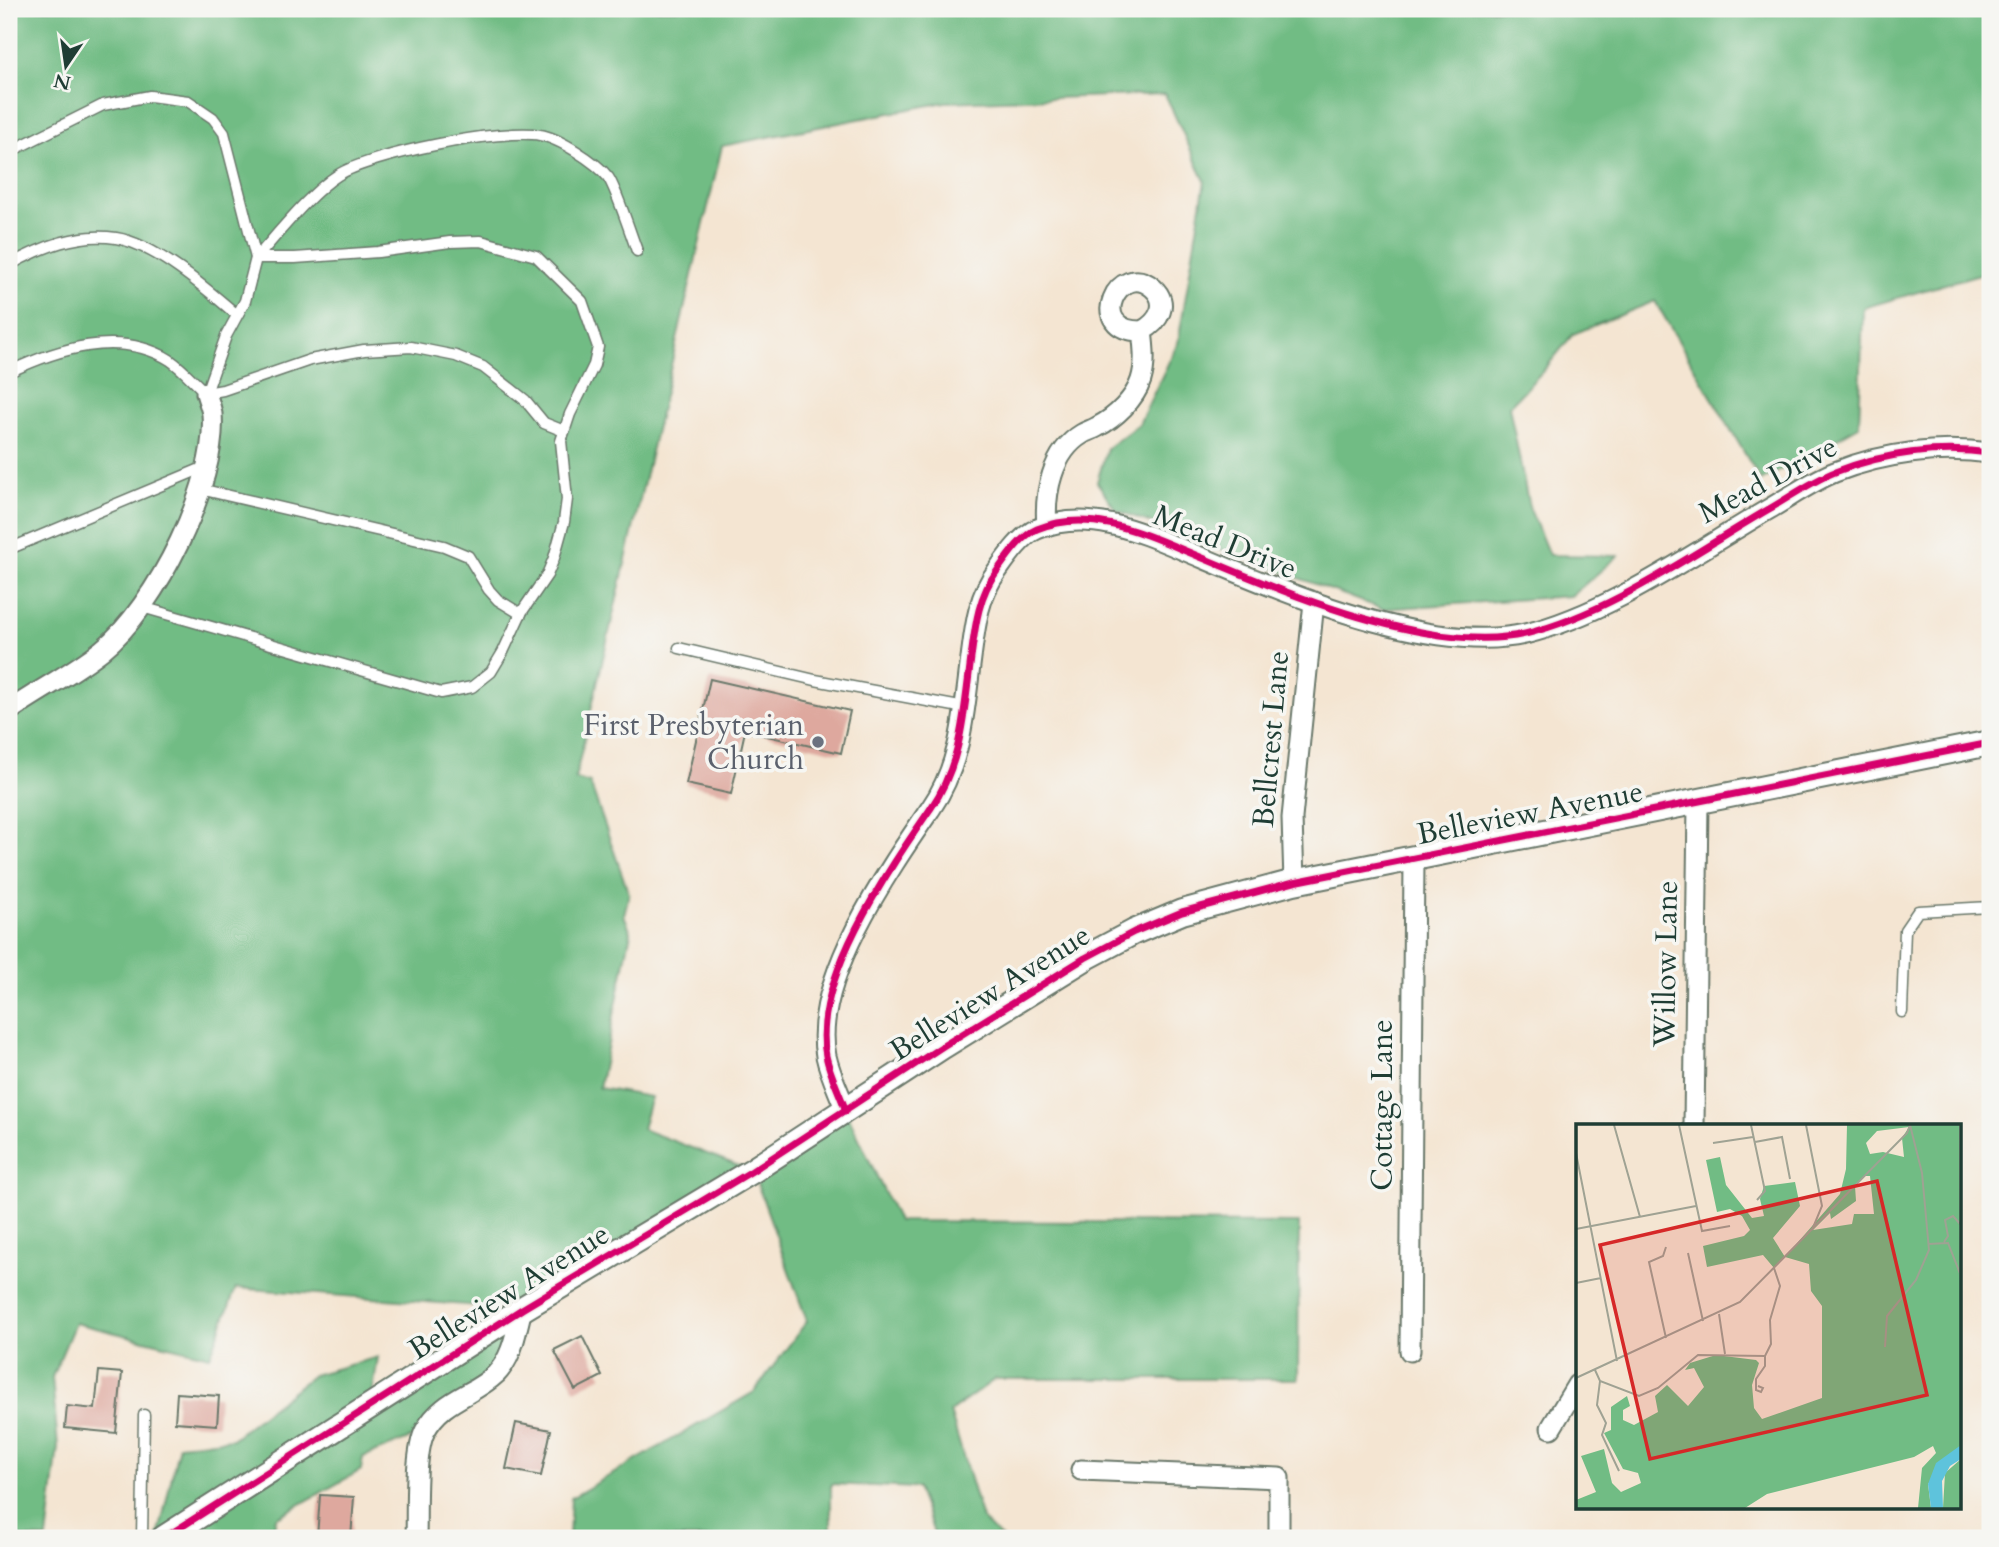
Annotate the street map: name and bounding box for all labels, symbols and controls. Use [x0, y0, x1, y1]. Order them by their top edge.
north arrow [32, 32, 102, 102]
text: N [51, 67, 73, 96]
street label: Mead Drive [1692, 426, 1844, 534]
street label: Mead Drive [1147, 495, 1303, 589]
street label: Bellcrest Lane [1243, 649, 1299, 829]
place label: First Presbyterian Church [583, 705, 805, 780]
marker: First Presbyterian Church [810, 734, 826, 750]
street label: Belleview Avenue [1413, 771, 1647, 855]
street label: Willow Lane [1644, 880, 1688, 1049]
street label: Belleview Avenue [882, 915, 1098, 1071]
street label: Cottage Lane [1362, 1019, 1403, 1191]
inset map [1576, 1124, 1960, 1508]
street label: Belleview Avenue [401, 1214, 617, 1370]

